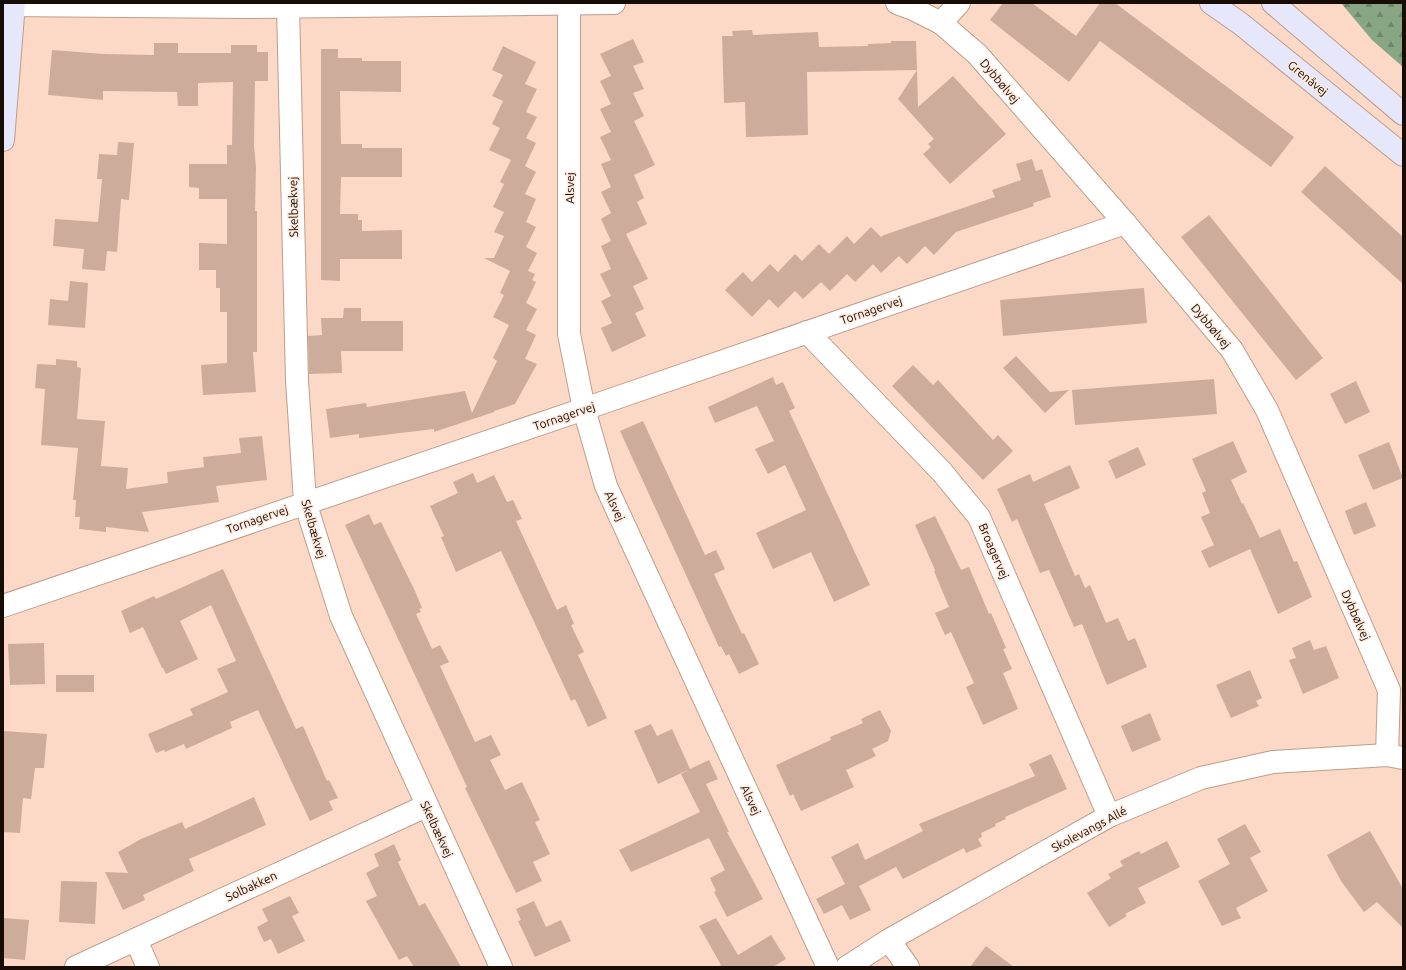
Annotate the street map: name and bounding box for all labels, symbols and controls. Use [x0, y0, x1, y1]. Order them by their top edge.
street label: Dybbølvej [978, 56, 1022, 106]
street label: Grenåvej [1285, 58, 1331, 98]
street label: Alsvej [563, 172, 576, 204]
street label: Skelbækvej [286, 176, 300, 237]
street label: Tornagervej [838, 293, 904, 327]
street label: Dybbølvej [1189, 301, 1233, 351]
street label: Tornagervej [531, 399, 597, 433]
street label: Alsvej [602, 489, 628, 523]
street label: Skelbækvej [299, 498, 329, 560]
street label: Tornagervej [224, 502, 290, 536]
street label: Broagervej [976, 521, 1012, 581]
street label: Dybbølvej [1339, 588, 1373, 642]
street label: Alsvej [738, 783, 764, 817]
street label: Skelbækvej [418, 799, 456, 859]
street label: Skolevangs Allé [1049, 804, 1129, 854]
street label: Solbakken [223, 868, 279, 904]

